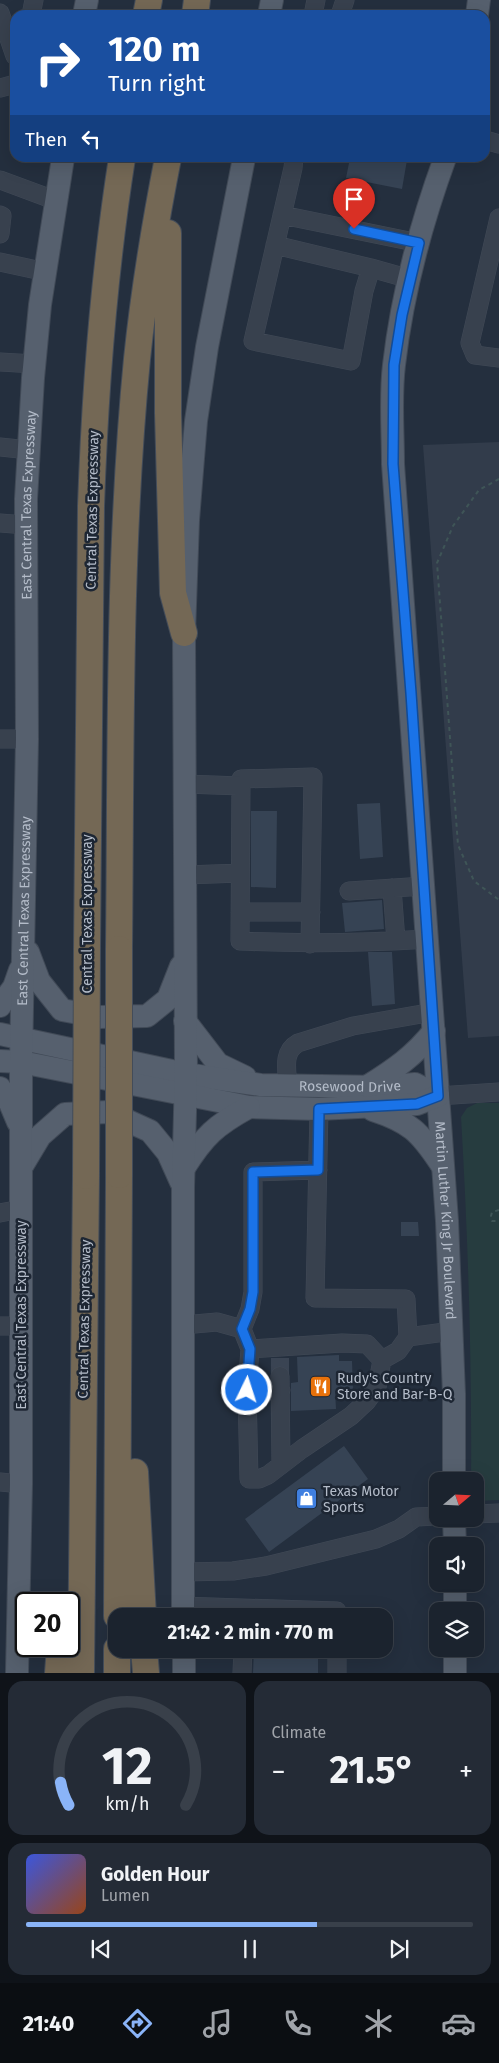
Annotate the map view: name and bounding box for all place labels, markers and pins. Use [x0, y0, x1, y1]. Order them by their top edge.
pin [333, 178, 375, 229]
place label: Rudy's Country Store and Bar-B-Q [337, 1370, 453, 1403]
restaurant icon: Rudy's Country Store and Bar-B-Q [309, 1374, 333, 1398]
place label: Texas Motor Sports [323, 1483, 399, 1516]
shop icon: Texas Motor Sports [295, 1487, 319, 1511]

